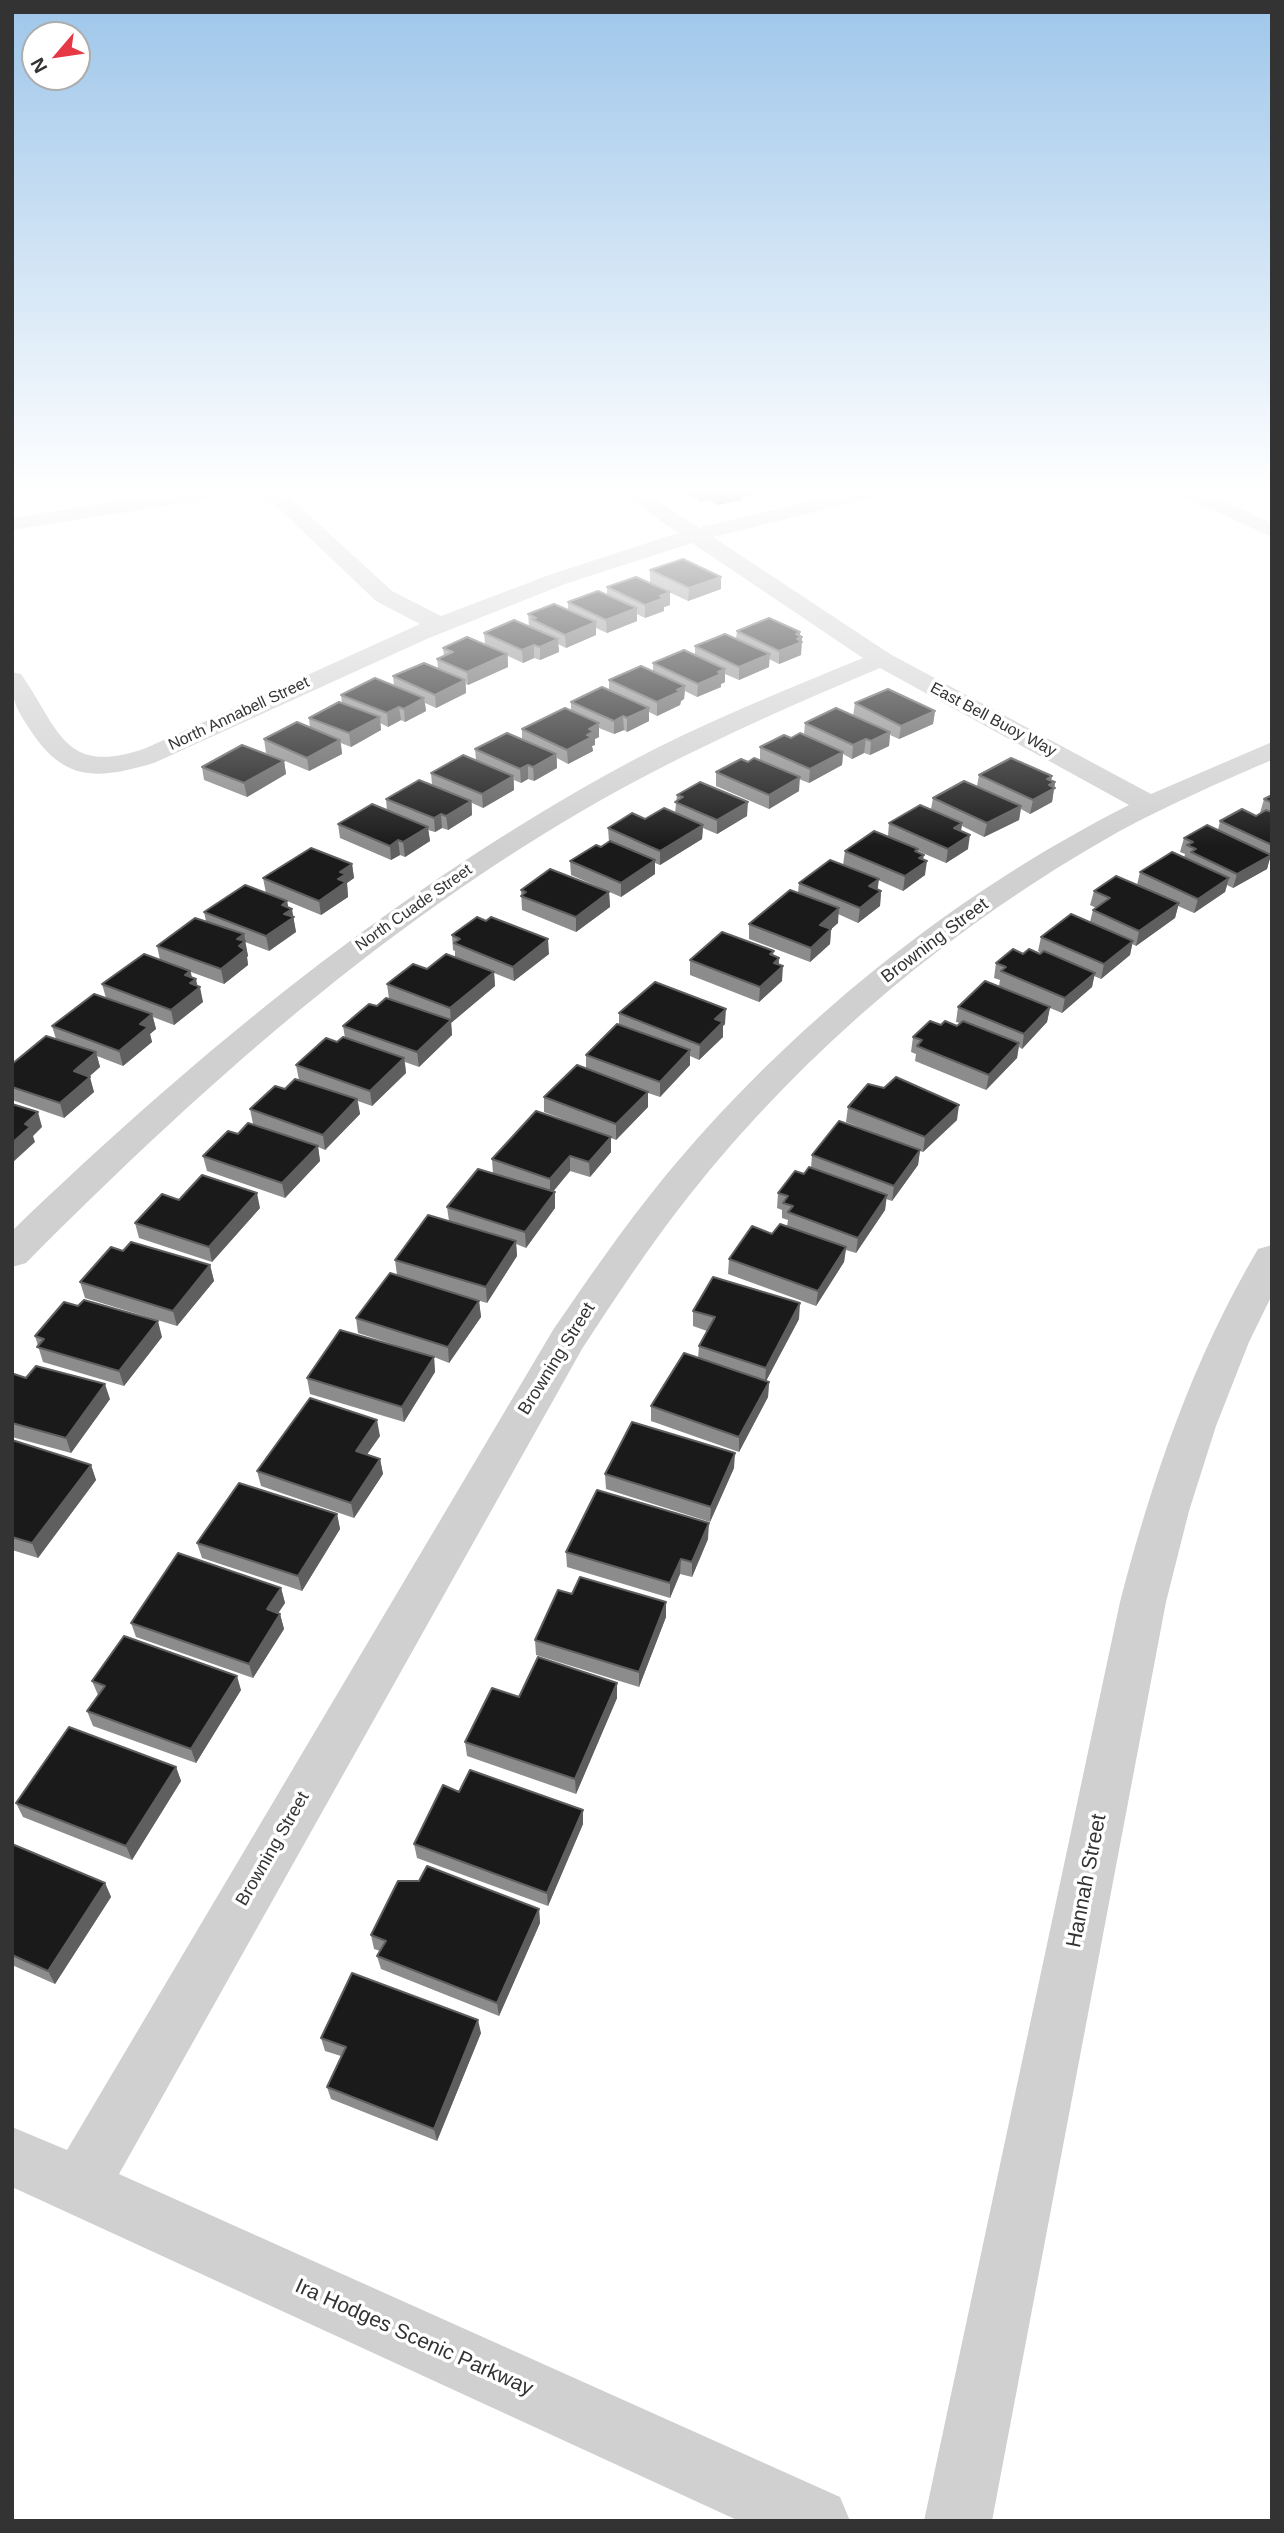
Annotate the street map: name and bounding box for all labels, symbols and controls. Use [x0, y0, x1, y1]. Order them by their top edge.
north arrow [21, 21, 91, 91]
text: N [26, 54, 51, 77]
street label: North Annabell Street [166, 673, 312, 755]
street label: East Bell Buoy Way [927, 679, 1059, 761]
street label: North Cuade Street [352, 861, 476, 955]
street label: Browning Street [877, 894, 993, 988]
street label: Browning Street [514, 1299, 600, 1419]
street label: Browning Street [232, 1788, 314, 1910]
street label: Hannah Street [1062, 1812, 1112, 1950]
street label: Ira Hodges Scenic Parkway [291, 2274, 537, 2402]

